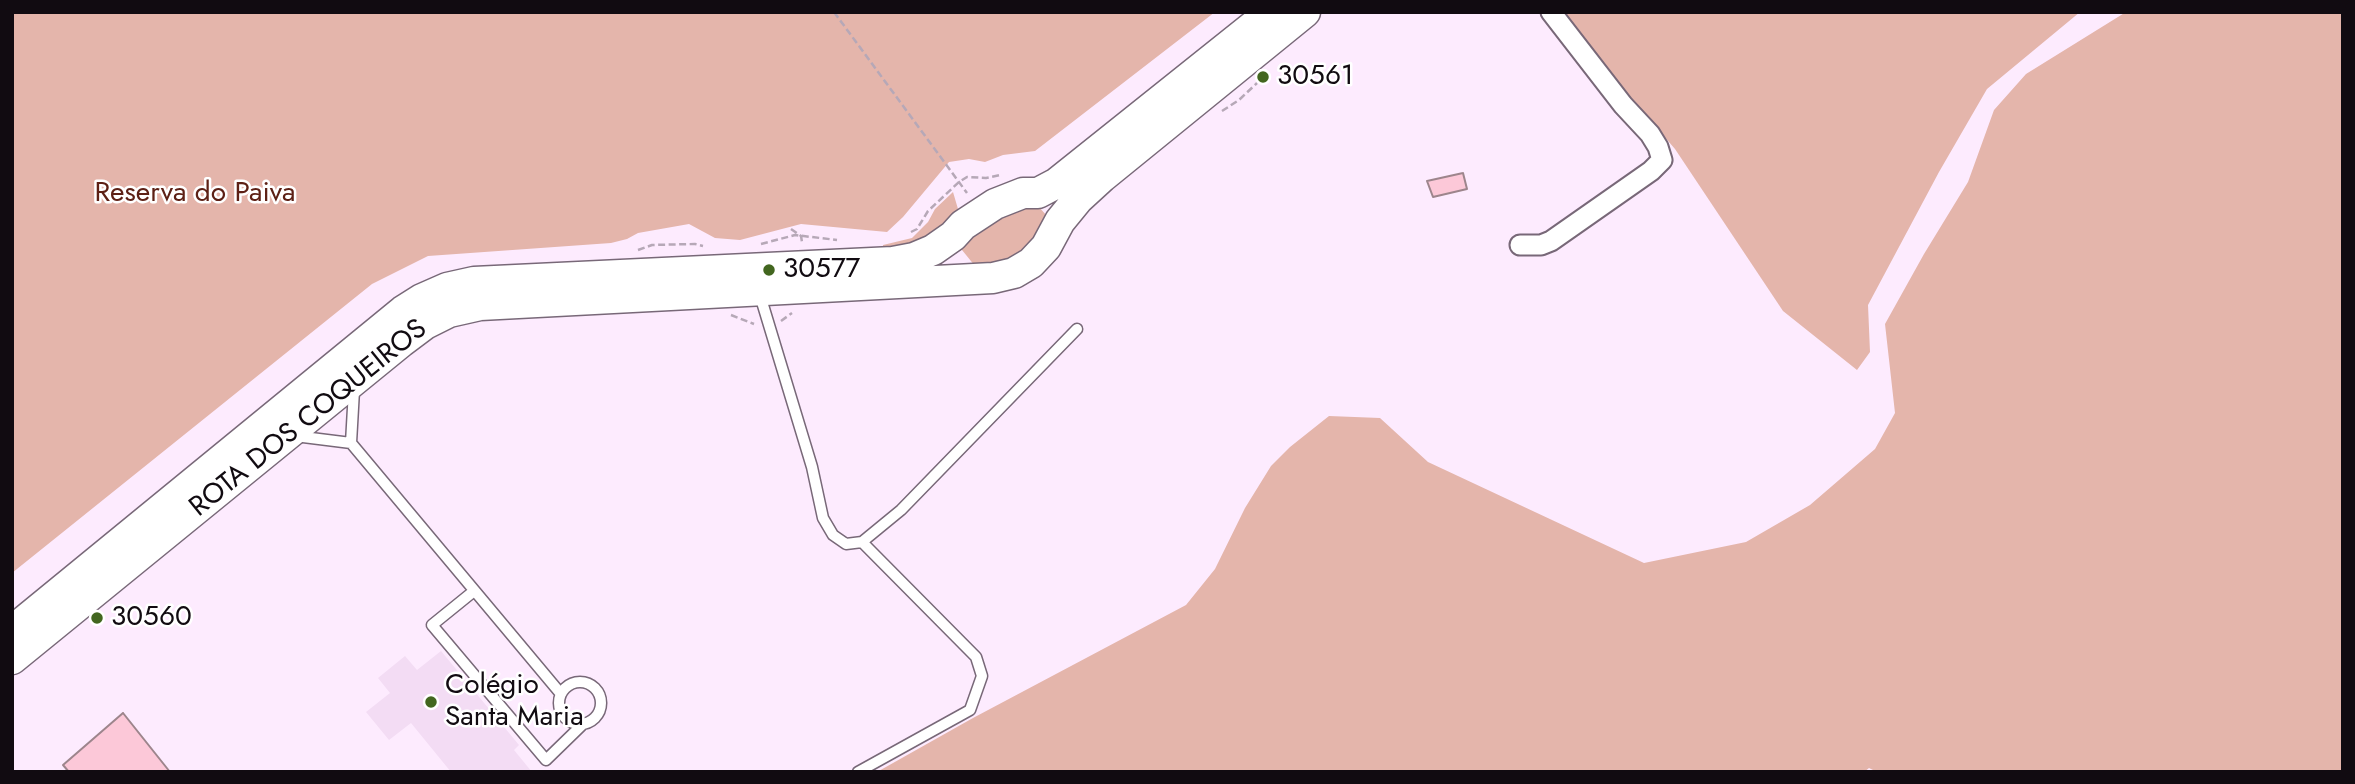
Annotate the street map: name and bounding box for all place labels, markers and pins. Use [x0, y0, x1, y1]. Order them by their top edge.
place label: 30561 [1277, 60, 1354, 94]
marker: 30561 [1255, 69, 1271, 85]
place label: 30577 [783, 253, 860, 287]
marker: 30577 [761, 262, 777, 278]
place label: 30560 [111, 601, 192, 635]
marker: 30560 [89, 610, 105, 626]
place label: Colégio Santa Maria [445, 669, 584, 735]
marker: Colégio Santa Maria [423, 694, 439, 710]

